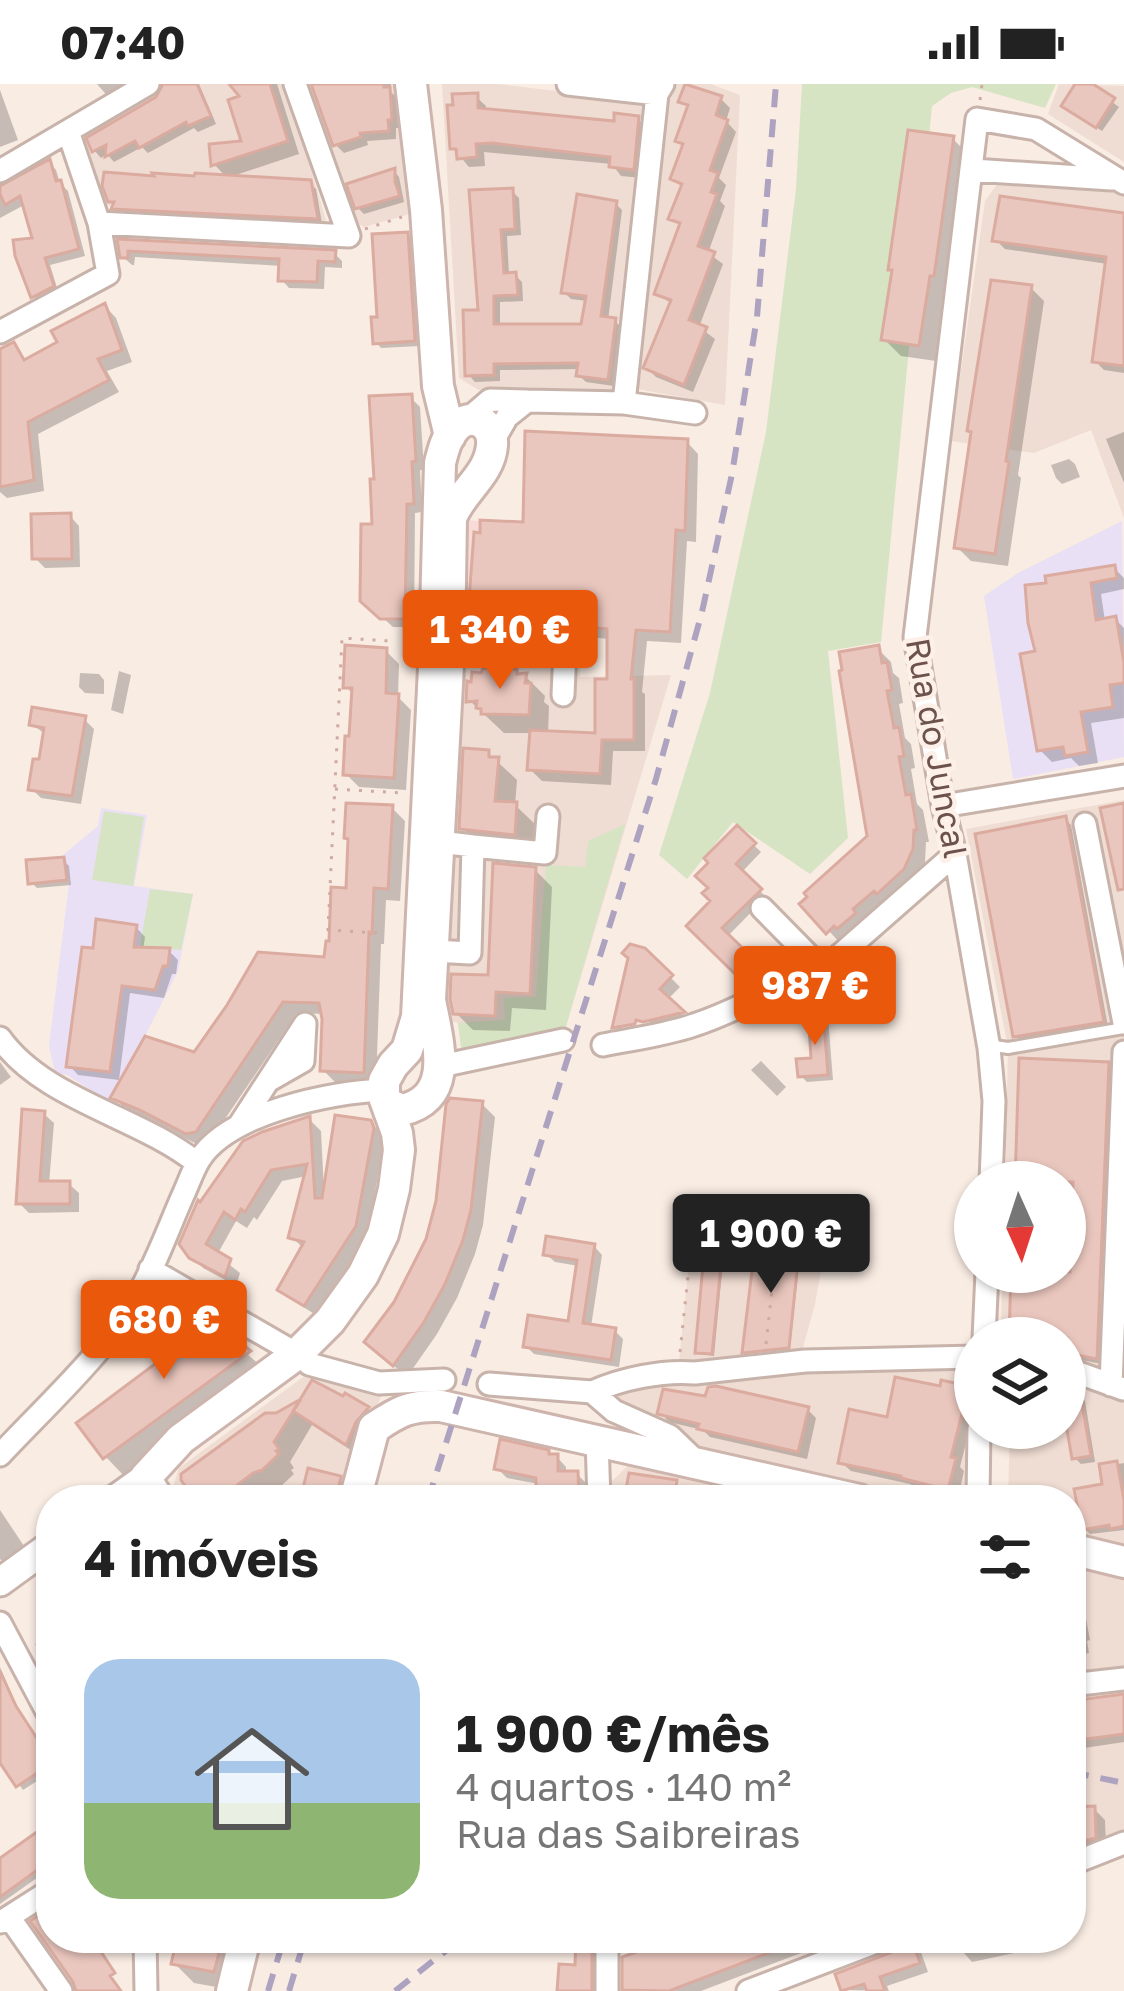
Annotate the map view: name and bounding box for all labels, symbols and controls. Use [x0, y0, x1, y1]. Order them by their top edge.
text: 07:40 [60, 15, 186, 69]
pin: 1 340 € [389, 590, 611, 692]
text: 1 340 € [430, 605, 570, 652]
street label: Rua do Juncal [899, 635, 976, 861]
pin: 987 € [731, 946, 899, 1048]
text: 987 € [761, 961, 869, 1008]
north arrow [954, 1161, 1086, 1293]
map controls [954, 1161, 1086, 1449]
pin: 1 900 € [660, 1194, 882, 1296]
text: 1 900 € [700, 1209, 842, 1256]
pin: 680 € [80, 1280, 248, 1382]
text: 680 € [108, 1295, 220, 1342]
button: layers [954, 1317, 1086, 1449]
icon: filters [972, 1524, 1038, 1590]
text: 4 imóveis [84, 1527, 319, 1588]
text: 1 900 €/mês [456, 1702, 770, 1763]
icon: home [180, 1707, 324, 1851]
text: 4 quartos · 140 m² [456, 1763, 791, 1810]
text: Rua das Saibreiras [456, 1810, 800, 1857]

